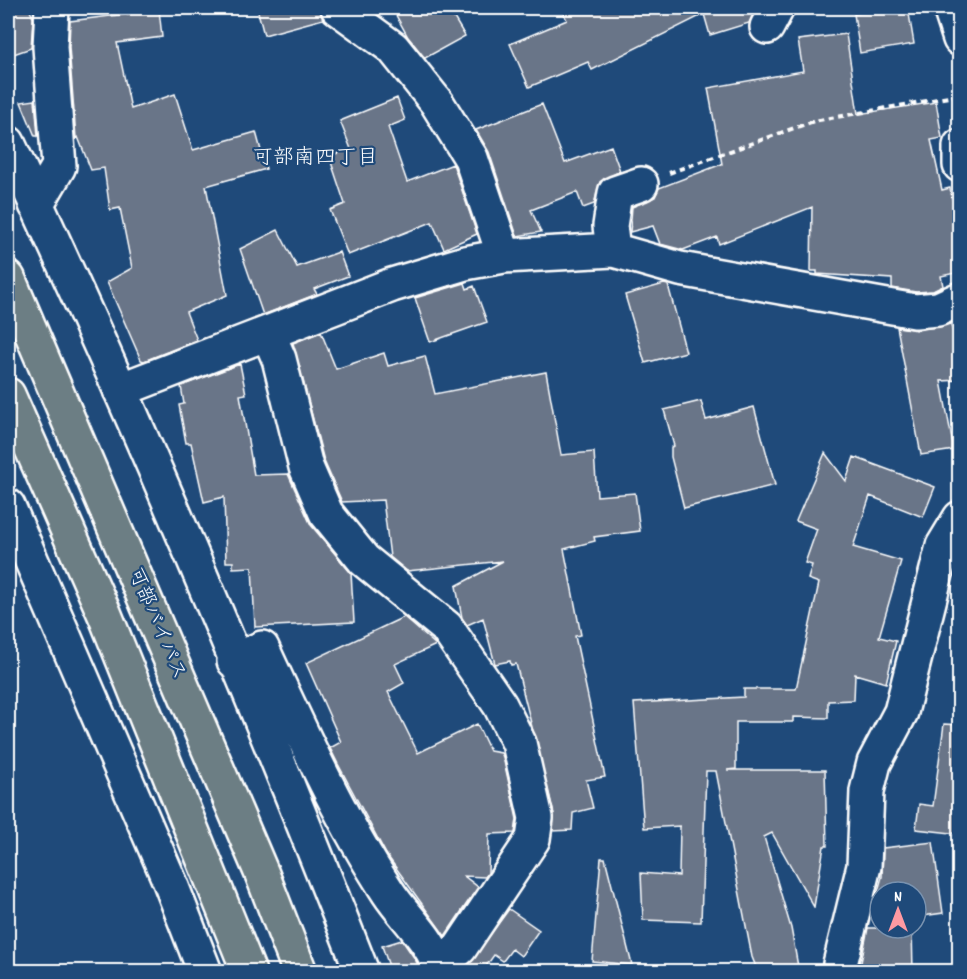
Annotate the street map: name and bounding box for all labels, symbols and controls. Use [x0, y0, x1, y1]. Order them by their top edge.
district label: 可部南四丁目 [252, 144, 378, 174]
street label: 可部バイパス [120, 563, 192, 685]
north arrow [868, 880, 928, 940]
text: N [894, 886, 902, 909]

